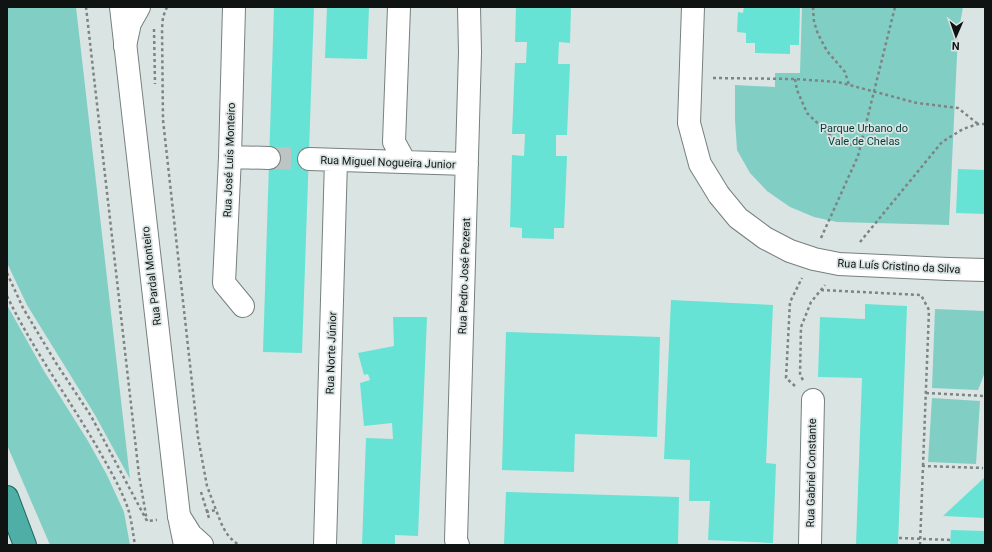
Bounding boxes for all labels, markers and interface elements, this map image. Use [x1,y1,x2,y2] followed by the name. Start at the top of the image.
[936,16,976,56] north arrow
[951,39,960,52] text: N
[221,102,238,218] street label: Rua José Luís Monteiro
[820,122,908,148] park label: Parque Urbano do Vale de Chelas
[320,154,456,171] street label: Rua Miguel Nogueira Junior
[456,217,473,335] street label: Rua Pedro José Pezerat
[139,226,164,326] street label: Rua Pardal Monteiro
[837,257,961,276] street label: Rua Luís Cristino da Silva
[324,311,339,395] street label: Rua Norte Júnior
[804,418,819,528] street label: Rua Gabriel Constante

